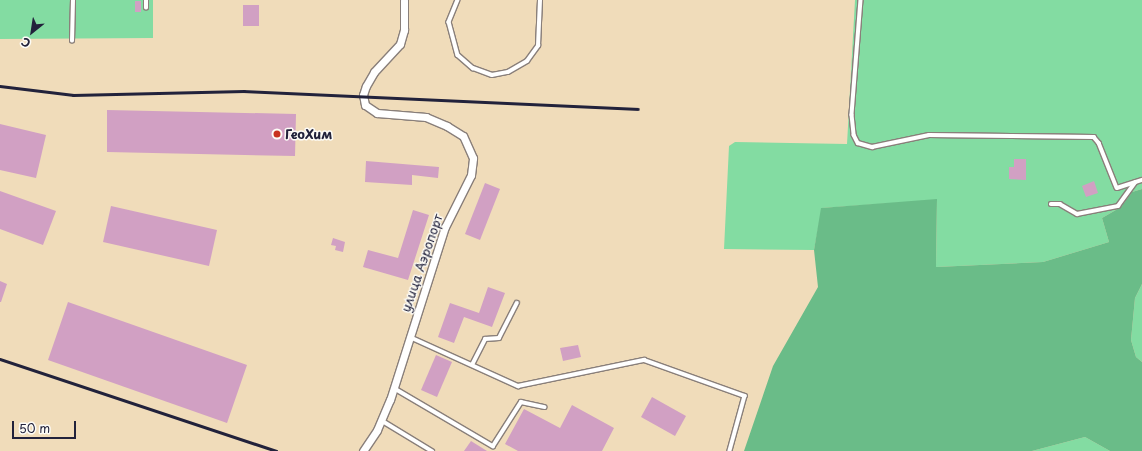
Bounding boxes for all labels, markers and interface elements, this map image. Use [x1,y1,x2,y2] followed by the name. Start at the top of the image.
[12,12,52,52] north arrow
[18,33,34,52] text: С
[285,126,332,142] place label: ГеоХим
[272,129,282,139] marker: ГеоХим
[398,212,446,314] street label: улица Аэропорт
[14,413,78,439] scale bar
[19,419,50,437] text: 50 m

